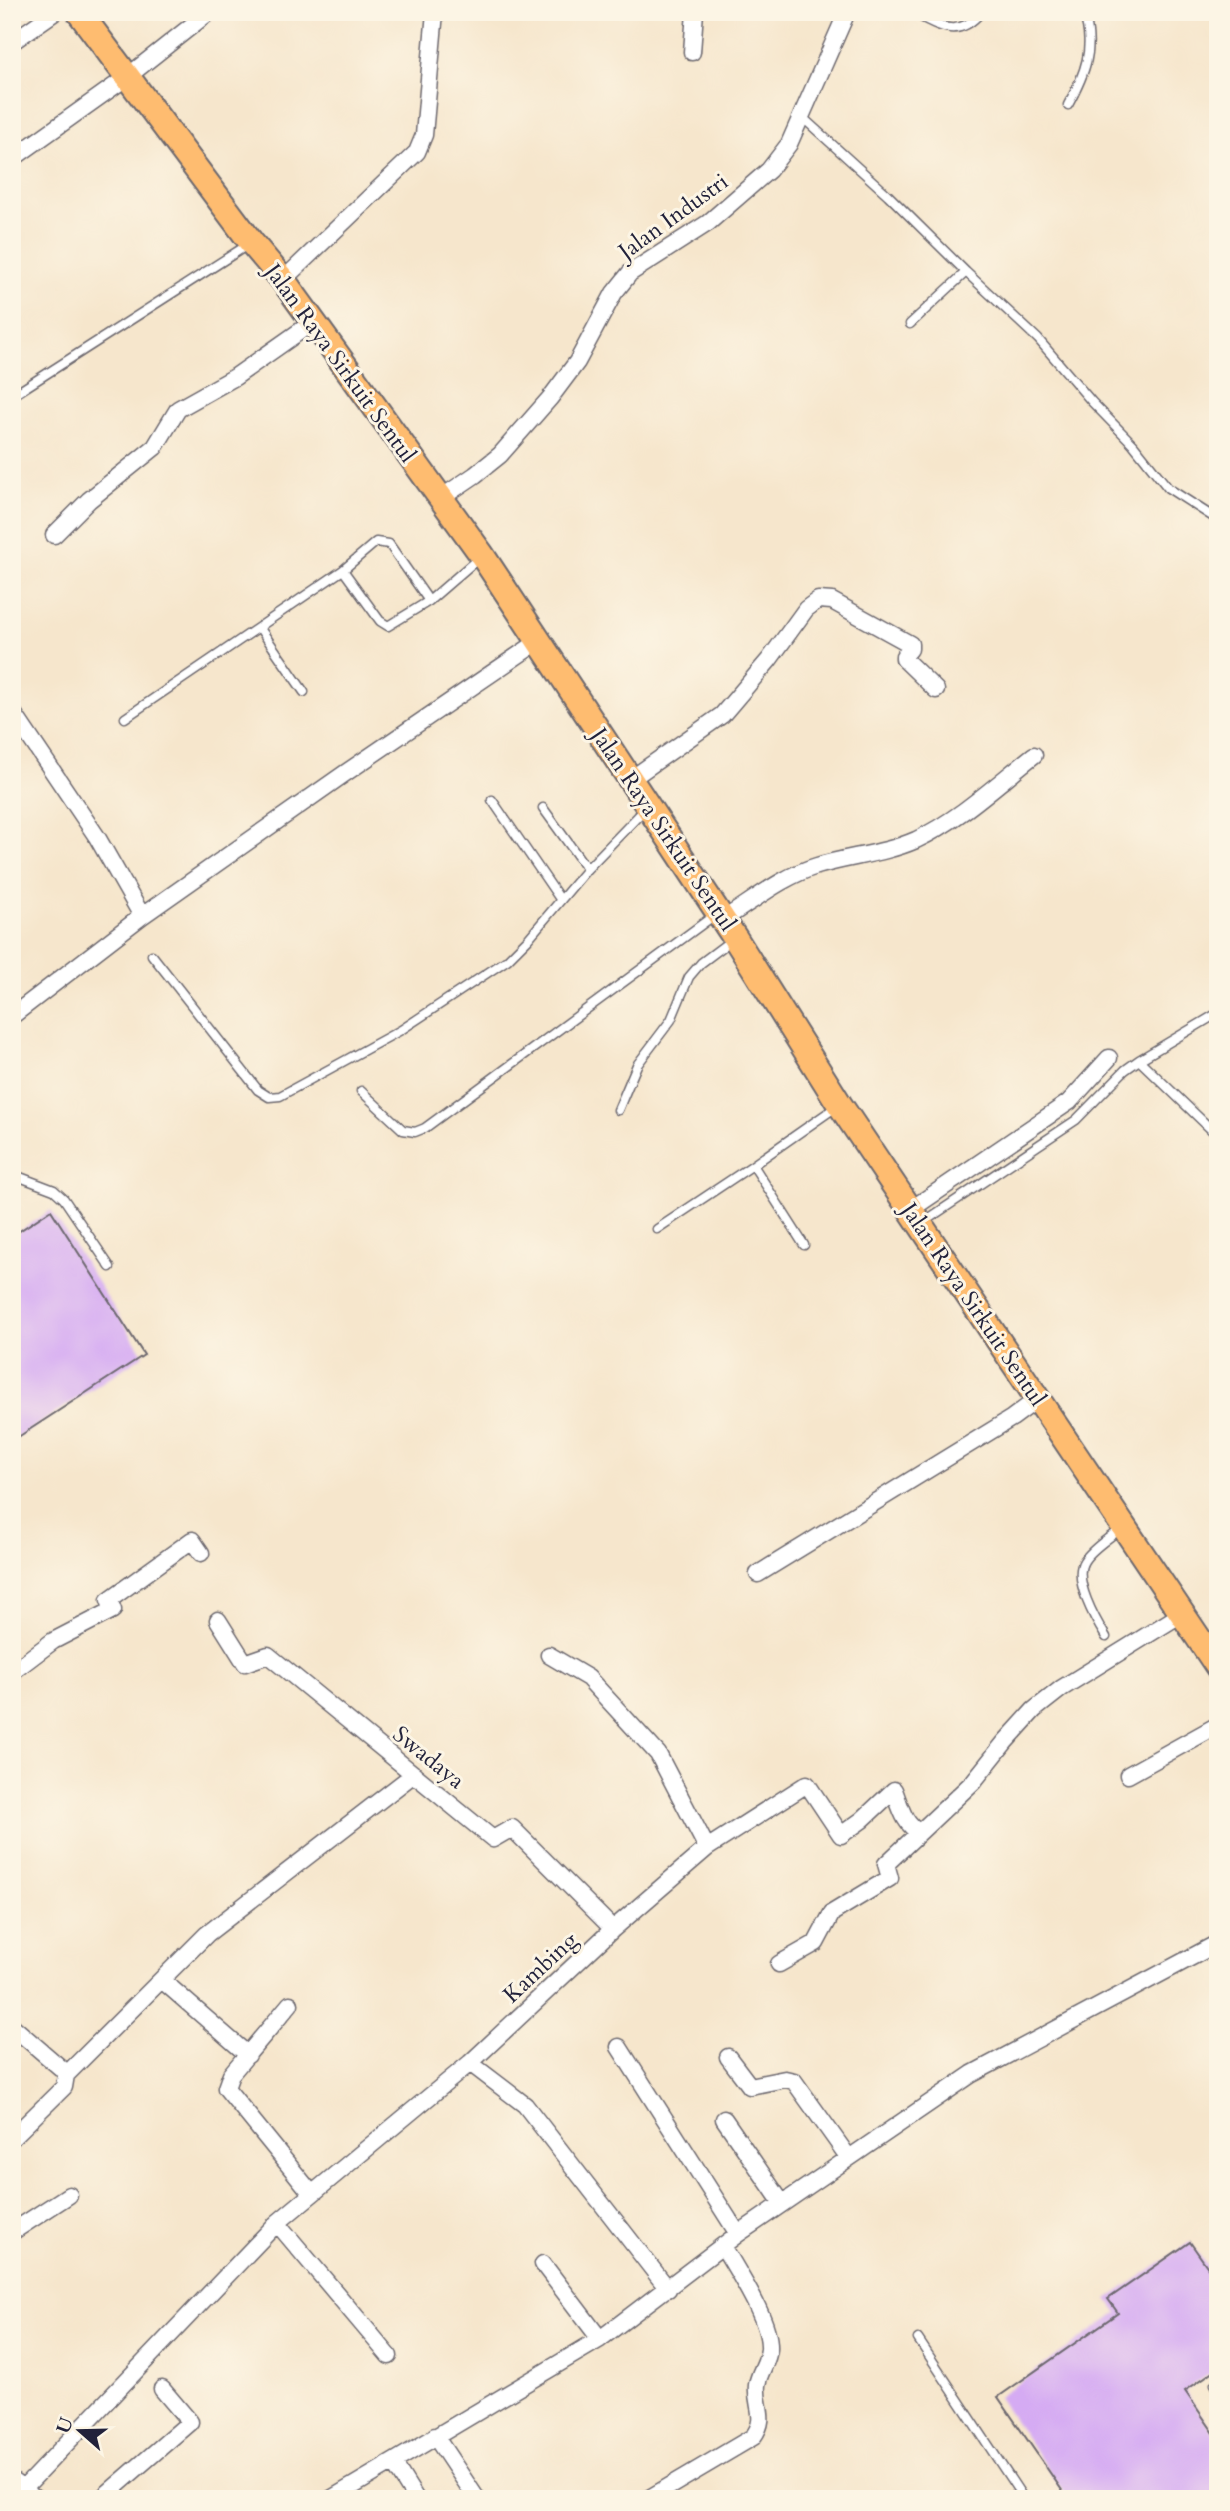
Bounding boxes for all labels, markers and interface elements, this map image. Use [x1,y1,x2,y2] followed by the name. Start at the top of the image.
[610,166,734,268] street label: Jalan Industri
[256,255,423,469] street label: Jalan Raya Sirkuit Sentul
[582,719,743,937] street label: Jalan Raya Sirkuit Sentul
[892,1194,1053,1412] street label: Jalan Raya Sirkuit Sentul
[386,1719,471,1796] street label: Swadaya
[496,1925,584,2010] street label: Kambing
[46,2396,116,2466] north arrow
[50,2413,80,2437] text: U

